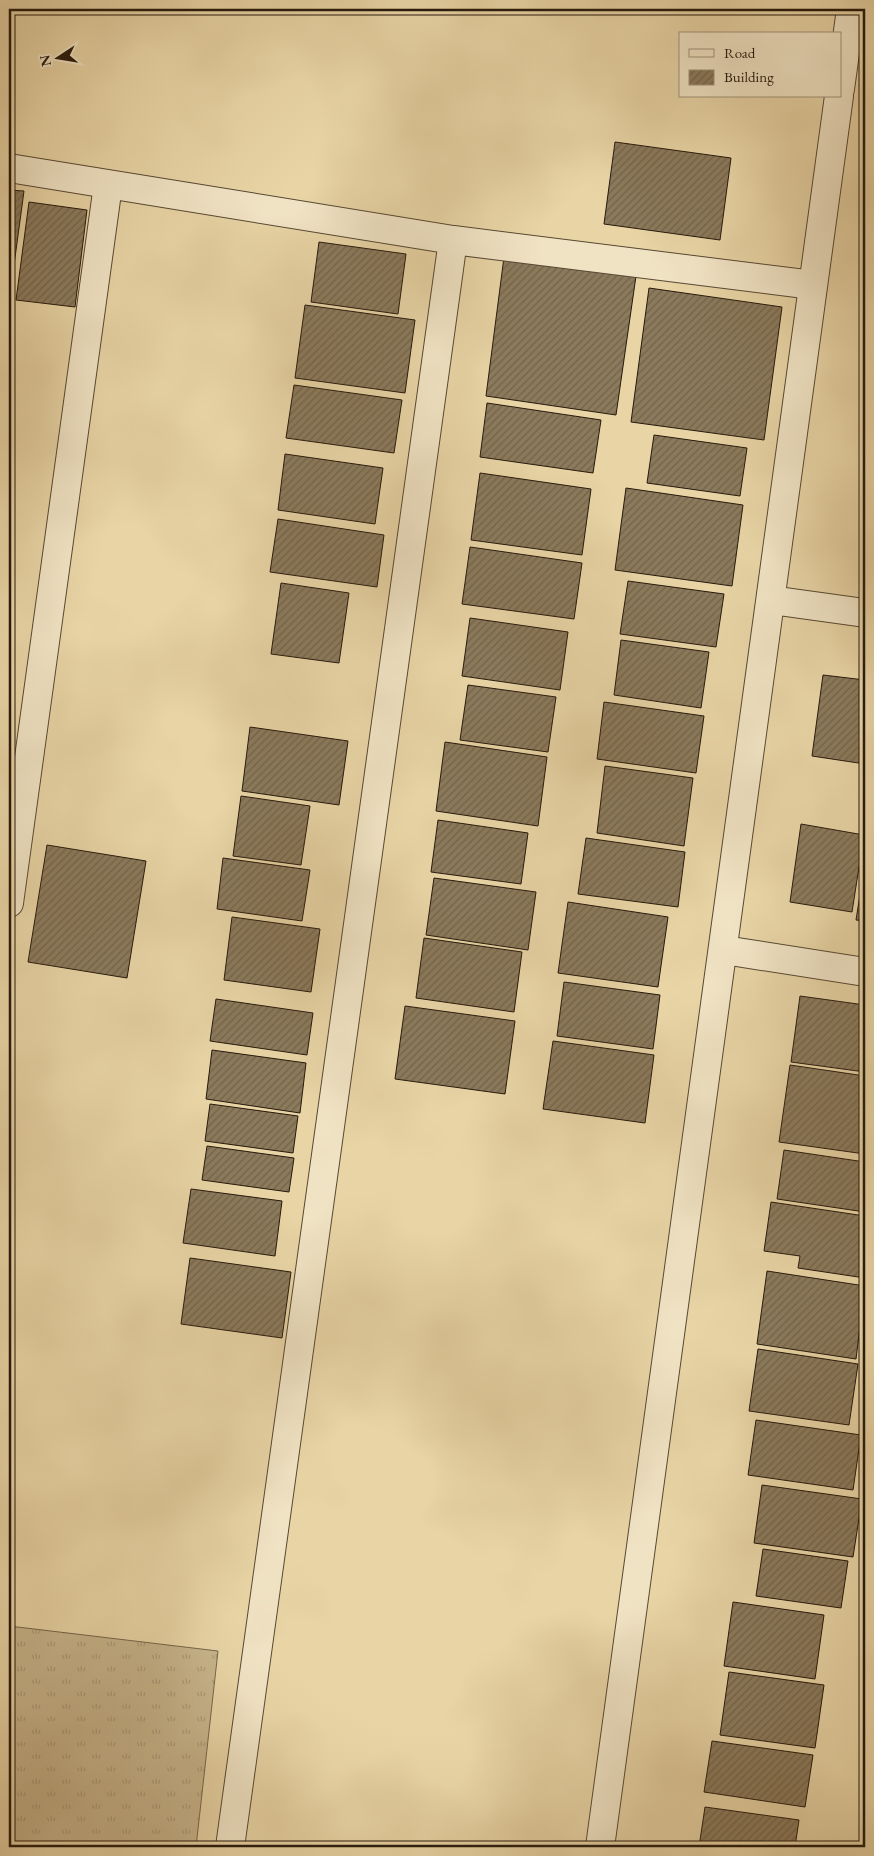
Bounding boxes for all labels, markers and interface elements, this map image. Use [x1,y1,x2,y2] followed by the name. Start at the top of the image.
[32,32,82,82] north arrow
[679,32,842,98] legend
[724,43,756,62] text: Road
[35,53,55,68] text: N
[724,67,774,86] text: Building

